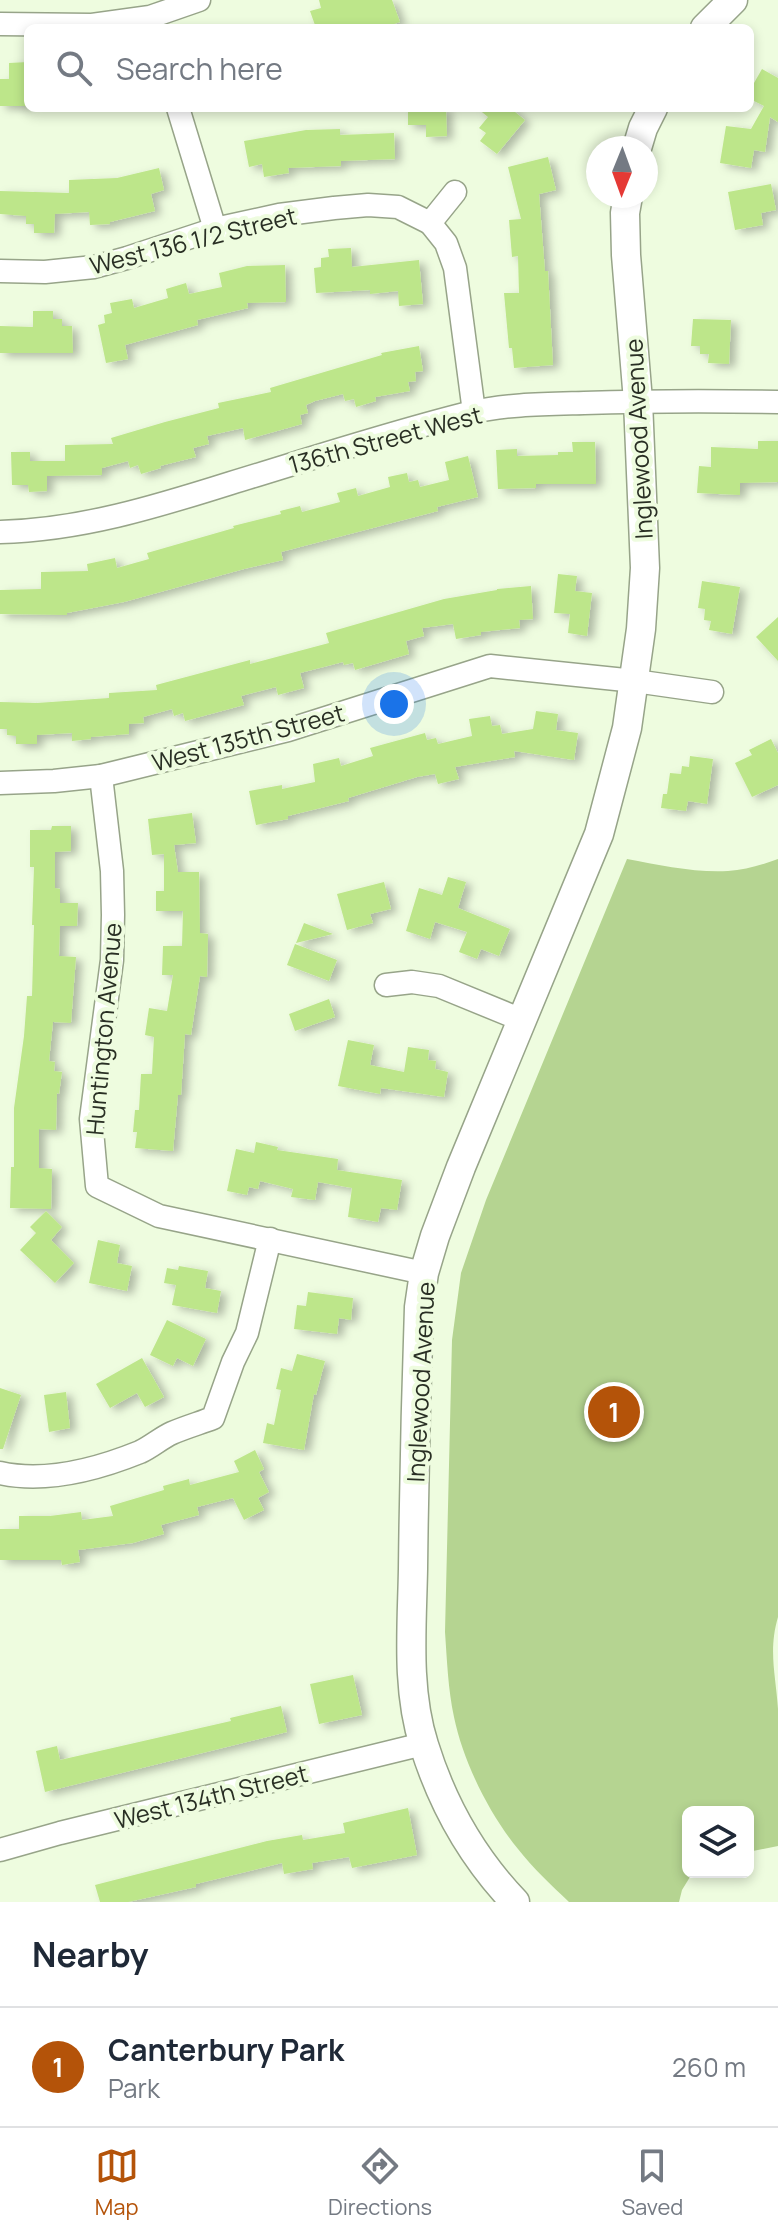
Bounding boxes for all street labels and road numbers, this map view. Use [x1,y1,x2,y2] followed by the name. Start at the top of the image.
[86,198,300,282] street label: West 136 1/2 Street
[616,338,660,540] street label: Inglewood Avenue
[285,397,485,481] street label: 136th Street West
[148,695,348,779] street label: West 135th Street
[77,921,129,1137] street label: Huntington Avenue
[398,1281,442,1483] street label: Inglewood Avenue
[111,1756,311,1836] street label: West 134th Street

